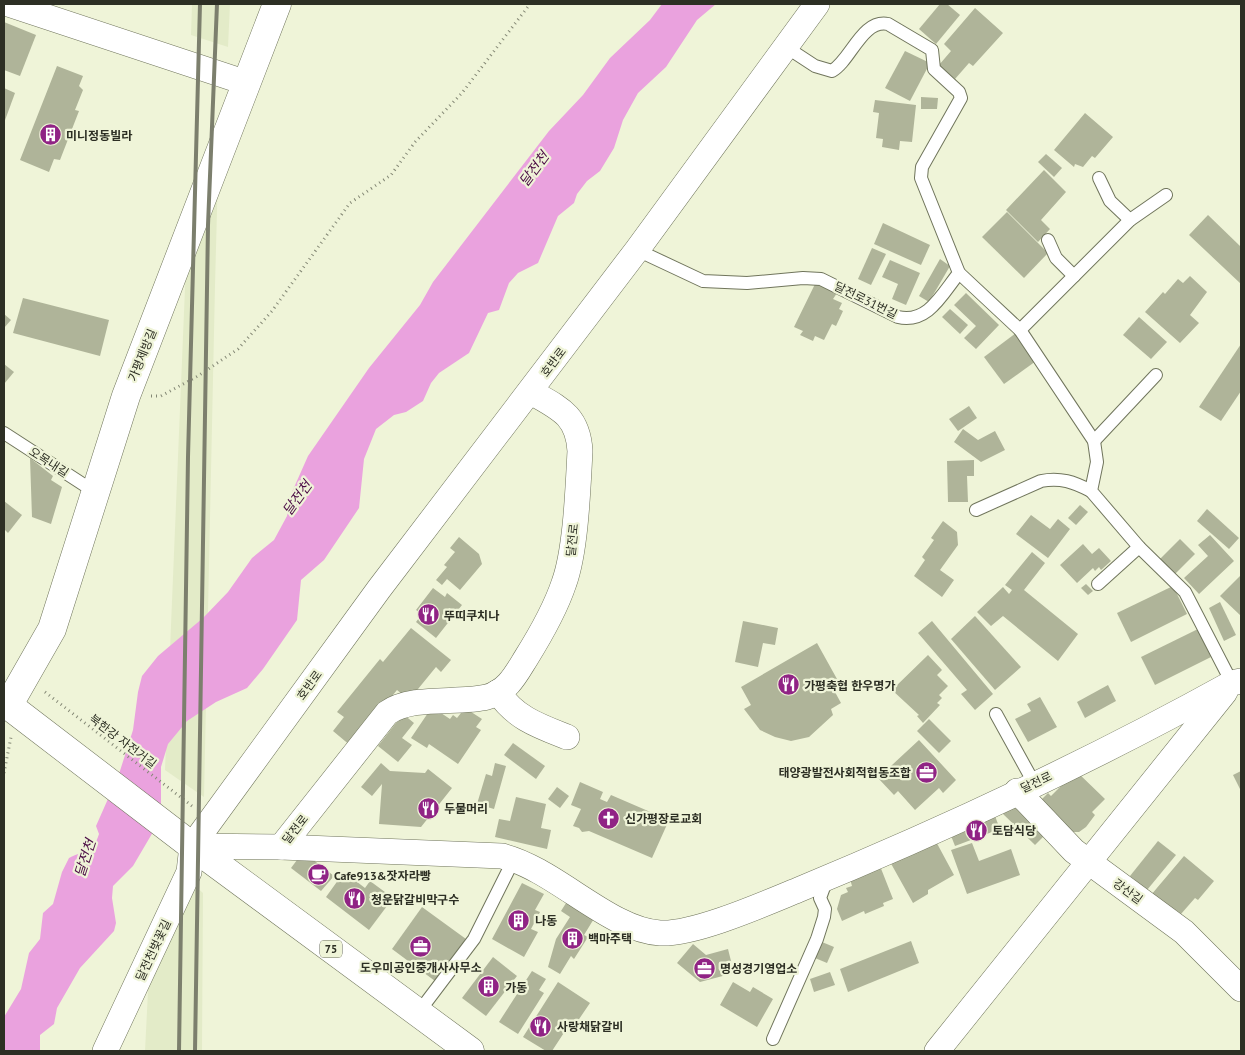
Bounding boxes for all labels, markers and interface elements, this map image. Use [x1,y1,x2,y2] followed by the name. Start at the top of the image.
[38,123,62,147] building icon: 미니정동빌라
[66,128,132,143] place label: 미니정동빌라
[515,147,553,190] water label: 달전천
[832,278,900,322] street label: 달전로31번길
[125,327,159,383] street label: 가평제방길
[537,344,569,380] street label: 호반로
[26,444,72,480] street label: 오목내길
[278,476,316,519] water label: 달전천
[563,523,581,557] street label: 달전로
[416,603,440,627] restaurant icon: 뚜띠쿠치나
[444,608,499,623] place label: 뚜띠쿠치나
[293,667,325,703] street label: 호반로
[776,673,800,697] restaurant icon: 가평축협 한우명가
[804,678,895,693] place label: 가평축협 한우명가
[86,711,160,771] street label: 북한강 자전거길
[915,760,939,784] office icon: 태양광발전사회적협동조합
[779,765,911,780] place label: 태양광발전사회적협동조합
[1018,768,1054,796] street label: 달전로
[416,796,440,820] restaurant icon: 두물머리
[444,801,488,816] place label: 두물머리
[597,806,621,830] church icon: 신가평장로교회
[279,811,311,847] street label: 달전로
[625,811,702,826] place label: 신가평장로교회
[964,818,988,842] restaurant icon: 토담식당
[992,823,1036,838] place label: 토담식당
[70,836,100,879] water label: 달전천
[306,863,330,887] cafe icon: Cafe913&잣자라빵
[334,868,431,883] place label: Cafe913&잣자라빵
[1110,875,1146,907] street label: 강산길
[343,887,367,911] restaurant icon: 청운닭갈비막구수
[371,892,459,907] place label: 청운닭갈비막구수
[507,908,531,932] building icon: 나동
[535,913,557,928] place label: 나동
[132,917,174,983] street label: 달전천벚꽃길
[560,926,584,950] building icon: 백마주택
[588,931,632,946] place label: 백마주택
[409,934,433,958] office icon: 도우미공인중개사사무소
[320,941,342,958] road number: 75
[692,956,716,980] office icon: 명성경기영업소
[360,960,482,975] place label: 도우미공인중개사사무소
[720,961,797,976] place label: 명성경기영업소
[477,975,501,999] building icon: 가동
[505,980,527,995] place label: 가동
[529,1014,553,1038] restaurant icon: 사랑채닭갈비
[557,1019,623,1034] place label: 사랑채닭갈비

